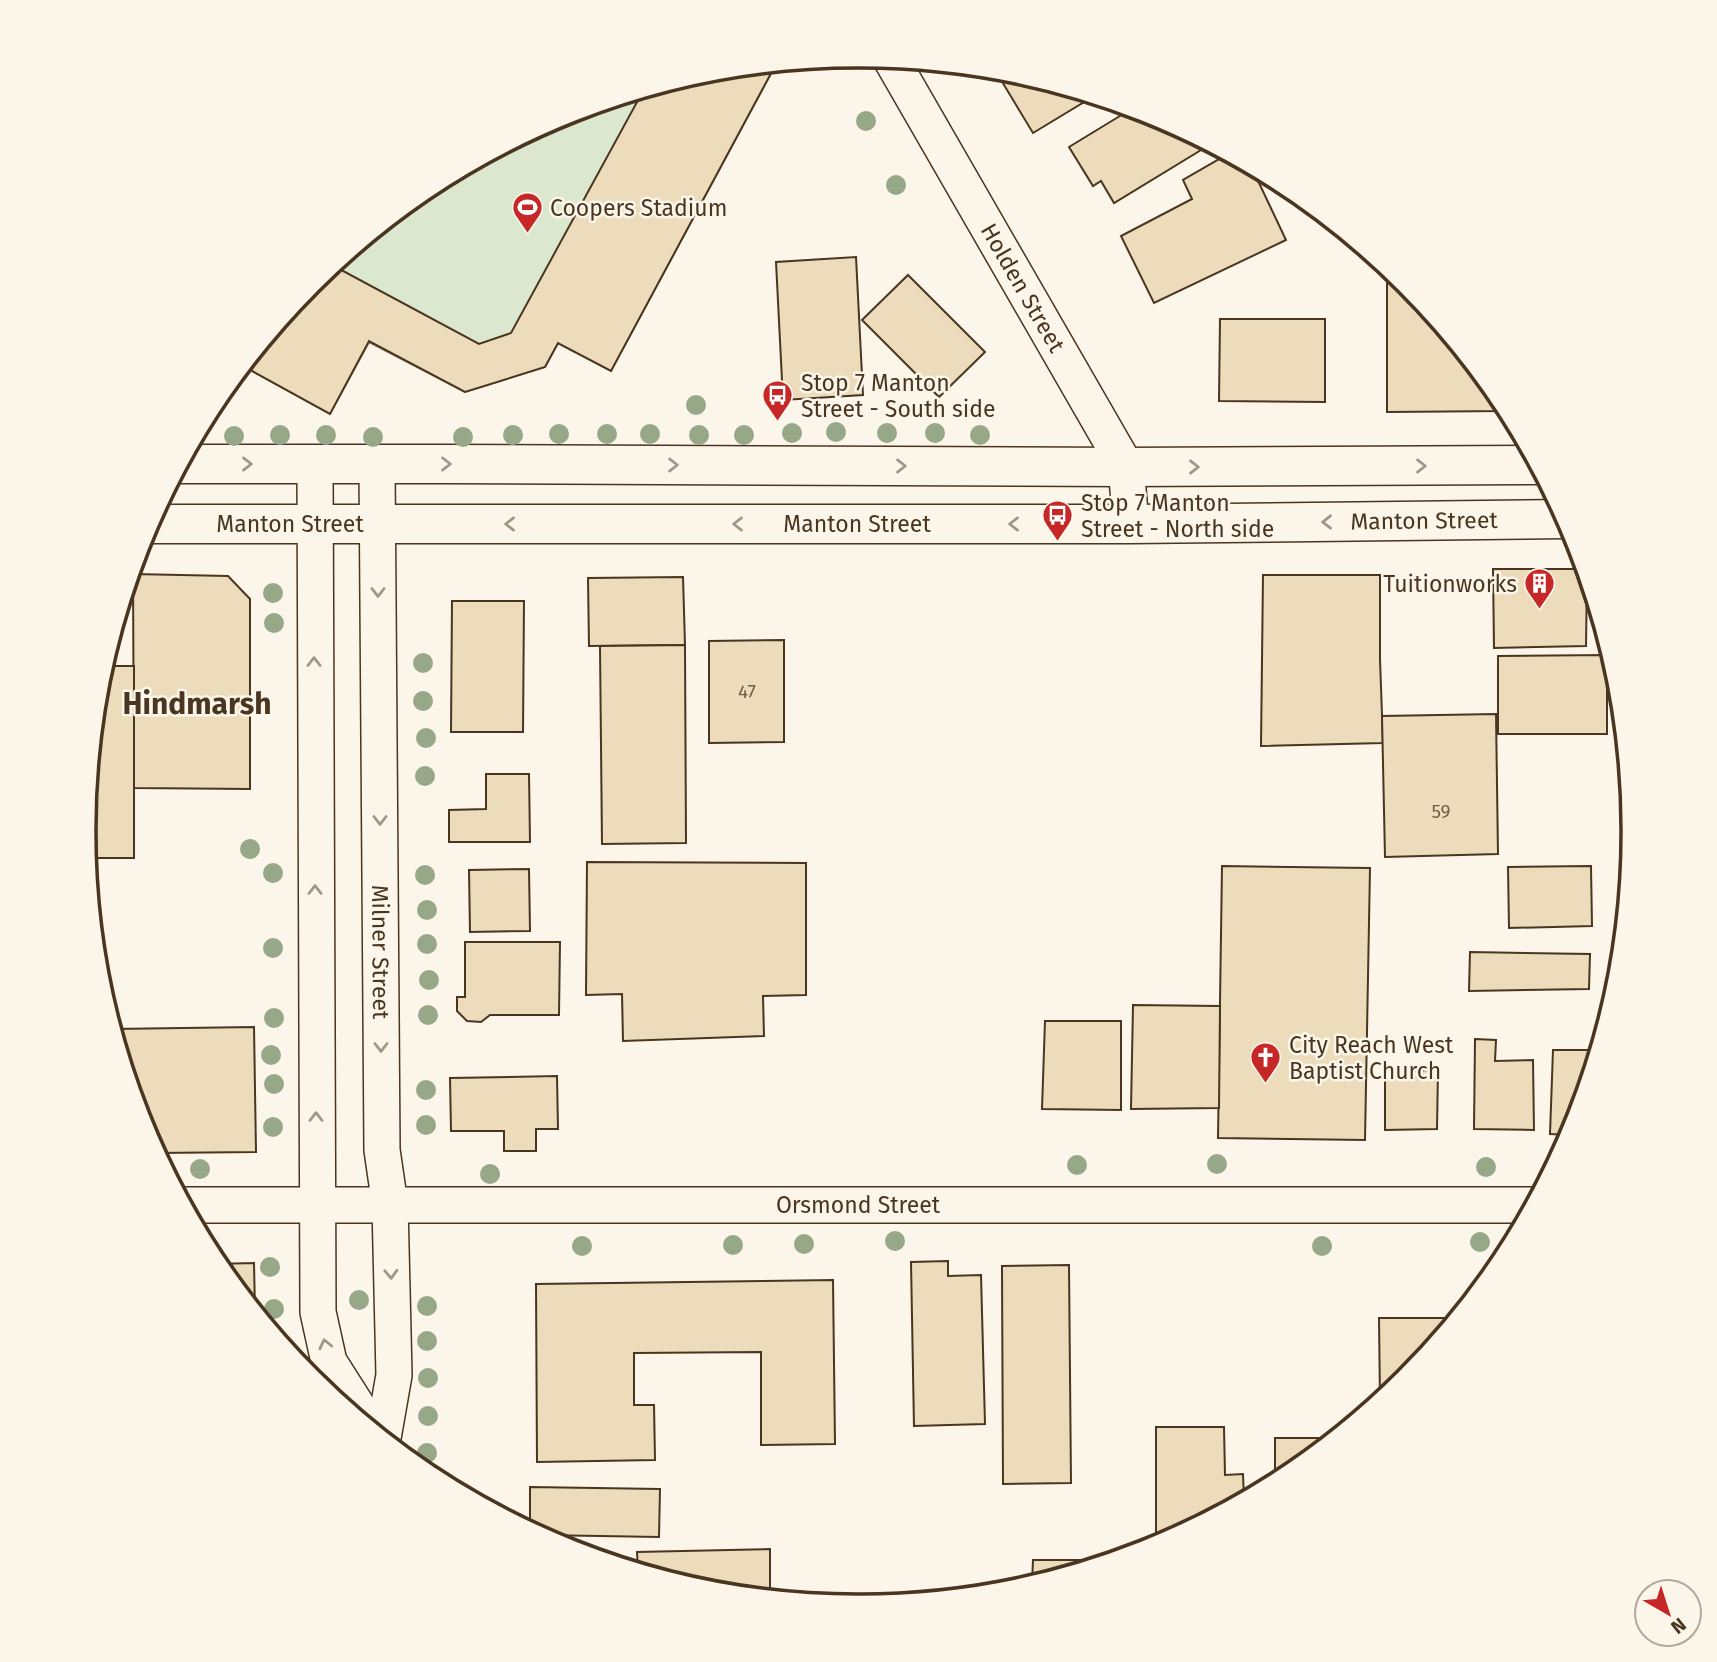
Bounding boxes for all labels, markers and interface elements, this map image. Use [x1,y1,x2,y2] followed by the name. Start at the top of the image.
[510,191,544,235] sports icon: Coopers Stadium
[550,194,727,222] place label: Coopers Stadium
[975,218,1071,358] street label: Holden Street
[801,369,996,423] place label: Stop 7 Manton Street - South side
[761,379,795,423] bus stop icon: Stop 7 Manton Street - South side
[243,456,253,472] one-way arrow
[441,456,451,472] one-way arrow
[668,457,679,473] one-way arrow
[896,458,906,474] one-way arrow
[1417,458,1427,474] one-way arrow
[1189,459,1200,475] one-way arrow
[1081,489,1274,543] place label: Stop 7 Manton Street - North side
[1041,499,1075,543] bus stop icon: Stop 7 Manton Street - North side
[1350,506,1499,535] street label: Manton Street
[216,510,364,538] street label: Manton Street
[783,510,931,538] street label: Manton Street
[1321,514,1331,530] one-way arrow
[504,516,515,532] one-way arrow
[732,516,742,532] one-way arrow
[1008,516,1019,532] one-way arrow
[1523,567,1557,611] building icon: Tuitionworks
[1383,570,1517,598] place label: Tuitionworks
[370,587,386,598] one-way arrow
[307,656,322,667] one-way arrow
[738,680,756,703] house number: 47
[122,686,272,722] district label: Hindmarsh
[1431,800,1451,823] house number: 59
[372,814,387,825] one-way arrow
[307,884,323,894] one-way arrow
[366,885,395,1020] street label: Milner Street
[1289,1031,1454,1085] place label: City Reach West Baptist Church
[1249,1041,1283,1085] church icon: City Reach West Baptist Church
[373,1042,389,1053] one-way arrow
[308,1111,324,1122] one-way arrow
[776,1191,941,1219] street label: Orsmond Street
[384,1269,399,1280] one-way arrow
[319,1338,333,1350] one-way arrow
[1633,1578,1703,1648] north arrow
[1666,1613,1691,1639] text: N

